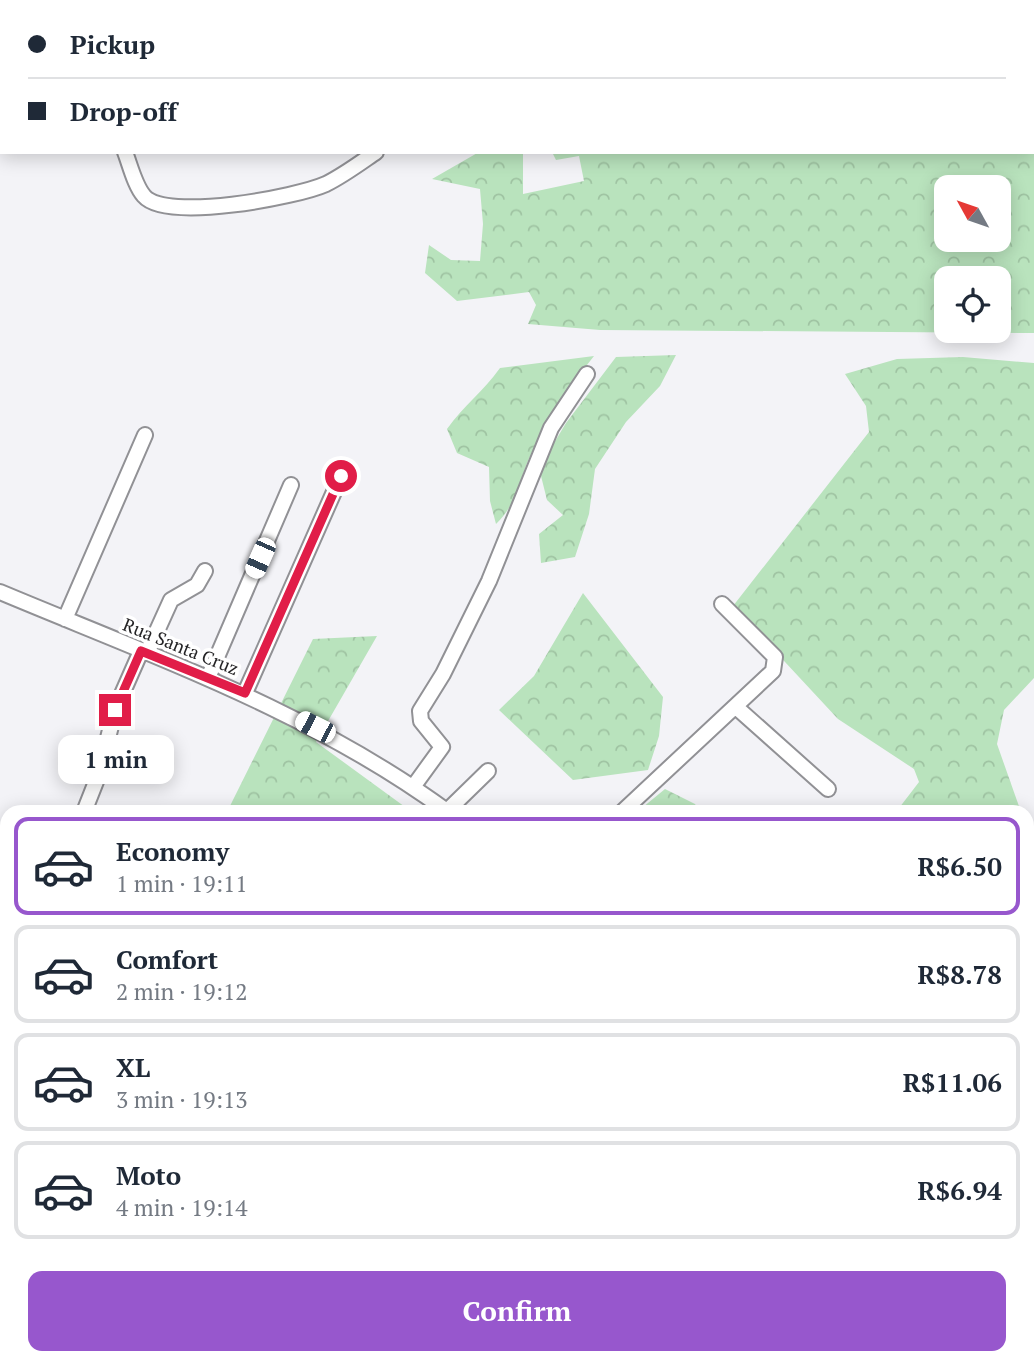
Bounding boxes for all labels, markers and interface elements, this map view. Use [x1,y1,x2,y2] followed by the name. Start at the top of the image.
[70,27,155,61] text: Pickup
[70,94,177,128] text: Drop-off
[934,175,1012,252] north arrow
[934,175,1011,343] map controls
[934,266,1011,343] button: locate
[325,460,357,492] route start
[242,535,279,581] car
[120,612,242,680] street label: Rua Santa Cruz
[99,694,131,726] route end
[292,708,339,746] car
[57,734,173,784] callout: 1 min
[85,744,147,775] text: 1 min
[116,834,229,868] text: Economy
[32,835,95,898] icon: car
[917,849,1002,883] text: R$6.50
[116,868,248,899] text: 1 min · 19:11
[116,942,218,976] text: Comfort
[32,943,95,1006] icon: car
[917,957,1002,991] text: R$8.78
[116,976,248,1007] text: 2 min · 19:12
[116,1050,150,1084] text: XL
[32,1051,95,1114] icon: car
[903,1065,1002,1099] text: R$11.06
[116,1084,248,1115] text: 3 min · 19:13
[116,1158,181,1192] text: Moto
[32,1159,95,1222] icon: car
[917,1173,1002,1207] text: R$6.94
[116,1192,248,1223] text: 4 min · 19:14
[28,1271,1006,1351] button: Confirm

